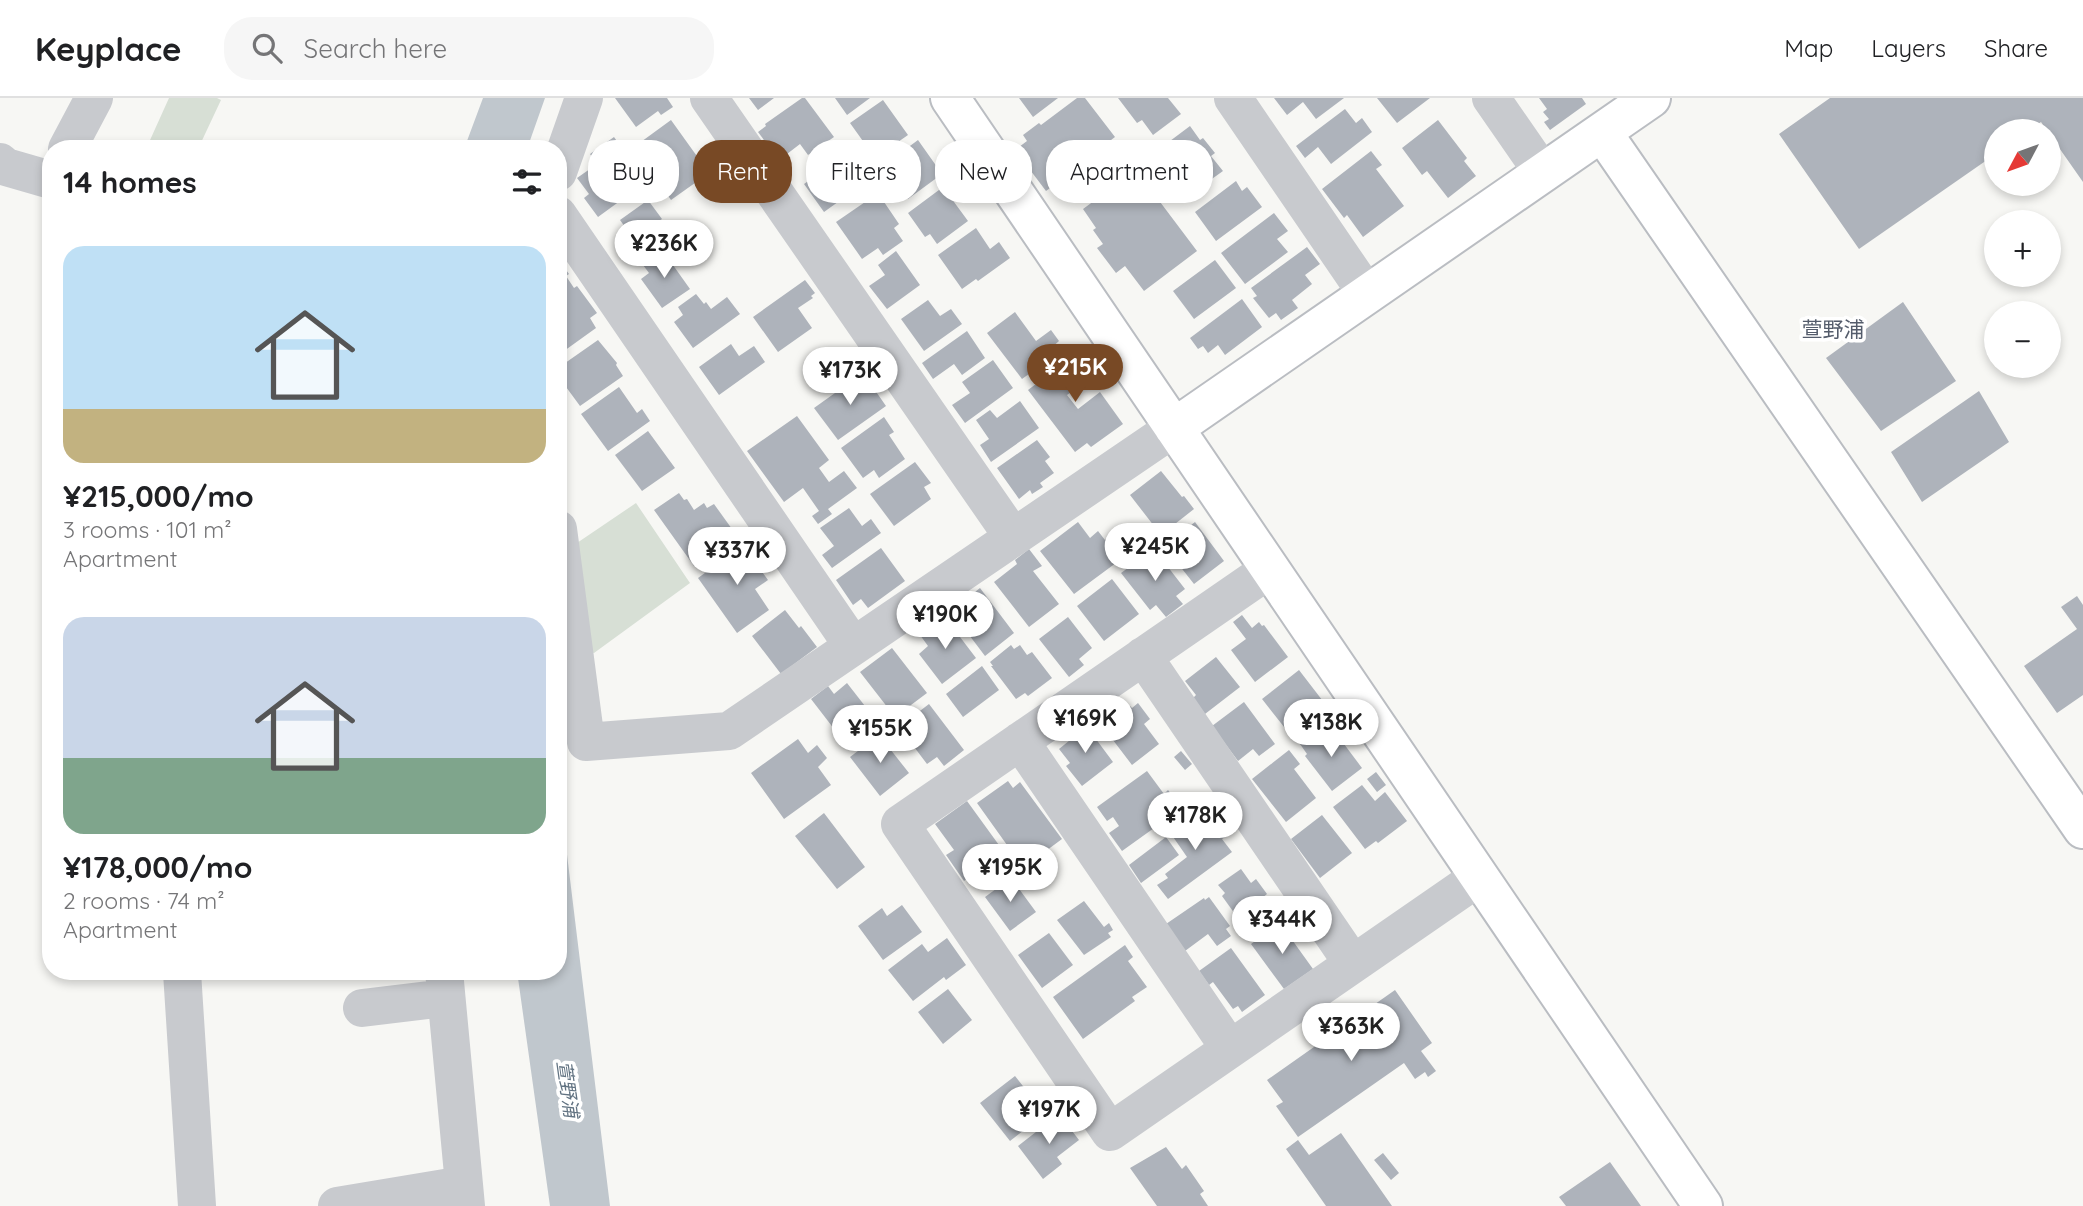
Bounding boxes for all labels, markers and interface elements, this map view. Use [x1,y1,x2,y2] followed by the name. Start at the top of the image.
[224,17,714,80] search box
[35,28,182,69] text: Keyplace
[248,29,286,67] icon: search
[304,32,447,65] text: Search here
[1784,33,1833,63] text: Map
[1871,33,1946,63] text: Layers
[1984,33,2048,63] text: Share
[1984,119,2062,196] north arrow
[1984,119,2061,378] map controls
[588,140,679,203] chip: Buy
[693,140,792,203] chip: Rent
[806,140,921,203] chip: Filters
[935,140,1032,203] chip: New
[1046,140,1213,203] chip: Apartment
[63,163,197,201] text: 14 homes
[508,163,546,201] icon: filters
[1984,210,2061,287] button: +
[615,220,713,280] pin: ¥236K
[631,228,697,257] text: ¥236K
[242,292,368,418] icon: home
[1984,301,2061,378] button: −
[1802,316,1865,342] district label: 萱野浦
[1026,344,1124,404] pin: ¥215K
[801,348,899,407] pin: ¥173K
[1043,352,1107,381] text: ¥215K
[819,355,881,384] text: ¥173K
[63,477,254,515] text: ¥215,000/mo
[63,515,232,544] text: 3 rooms · 101 m²
[1106,524,1204,583] pin: ¥245K
[688,528,786,587] pin: ¥337K
[1121,531,1189,560] text: ¥245K
[704,535,770,564] text: ¥337K
[63,544,177,573] text: Apartment
[896,592,994,651] pin: ¥190K
[913,599,977,628] text: ¥190K
[242,663,368,789] icon: home
[1036,696,1134,755] pin: ¥169K
[1282,700,1380,759] pin: ¥138K
[1053,703,1117,732] text: ¥169K
[831,706,929,765] pin: ¥155K
[1300,707,1362,736] text: ¥138K
[848,713,912,742] text: ¥155K
[1146,792,1244,852] pin: ¥178K
[1164,800,1226,829] text: ¥178K
[961,844,1059,904] pin: ¥195K
[63,848,252,886] text: ¥178,000/mo
[978,852,1042,881] text: ¥195K
[63,886,225,915] text: 2 rooms · 74 m²
[1233,896,1331,956] pin: ¥344K
[1248,904,1316,933] text: ¥344K
[63,915,177,944] text: Apartment
[1302,1004,1400,1063] pin: ¥363K
[1318,1011,1384,1040] text: ¥363K
[552,1059,584,1122] water label: 萱野浦
[1000,1086,1098,1146] pin: ¥197K
[1018,1094,1080,1123] text: ¥197K

